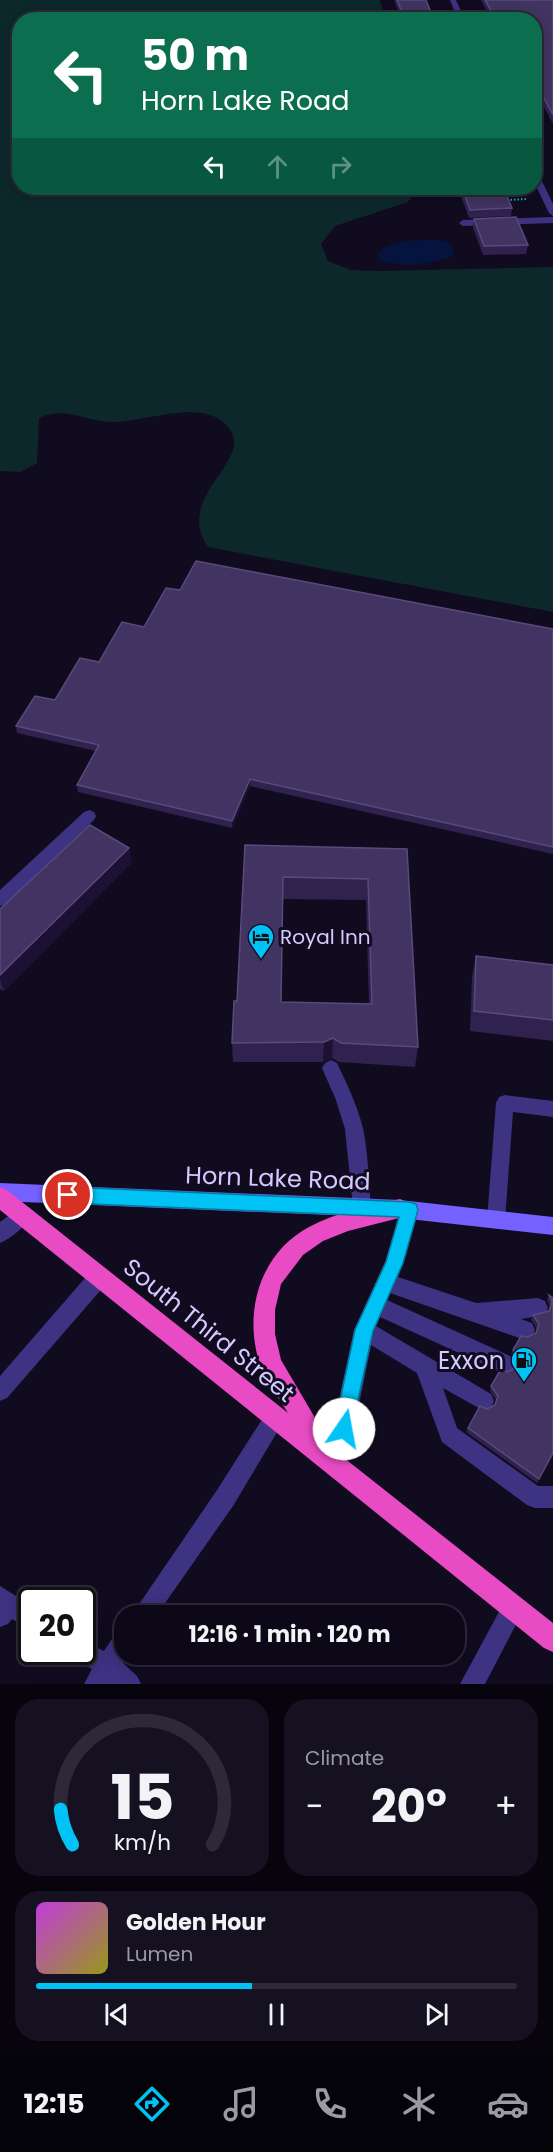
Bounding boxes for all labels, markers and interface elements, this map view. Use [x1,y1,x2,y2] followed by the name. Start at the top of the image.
[141,26,249,85] text: 50 m
[42,36,120,114] icon: left
[141,82,350,119] text: Horn Lake Road
[198,150,231,183] icon: left
[261,150,294,183] icon: ahead
[324,150,357,183] icon: right
[246,922,276,960] hotel icon: Royal Inn
[280,923,371,951] place label: Royal Inn
[185,1158,371,1198] street label: Horn Lake Road
[42,1169,93,1220] pin
[51,1178,84,1211] icon: arrive
[116,1251,302,1409] street label: South Third Street
[438,1344,504,1377] place label: Exxon
[509,1345,539,1383] fuel station icon: Exxon
[312,1397,376,1461] position arrow
[18,1587,96,1665] speed limit sign: 20
[189,1619,390,1650] text: 12:16 · 1 min · 120 m
[305,1744,384,1772] text: Climate
[110,1753,174,1841] text: 15
[371,1775,447,1838] text: 20°
[305,1783,323,1830] text: −
[494,1783,517,1830] text: +
[113,1827,171,1858] text: km/h
[126,1907,266,1938] text: Golden Hour
[126,1940,193,1968] text: Lumen
[100,1998,133,2031] icon: previous
[260,1998,293,2031] icon: pause
[420,1998,453,2031] icon: next
[131,2083,173,2125] icon: directions
[220,2083,262,2125] icon: music
[309,2083,351,2125] icon: phone
[398,2083,440,2125] icon: climate
[487,2083,529,2125] icon: car
[24,2085,84,2122] text: 12:15

